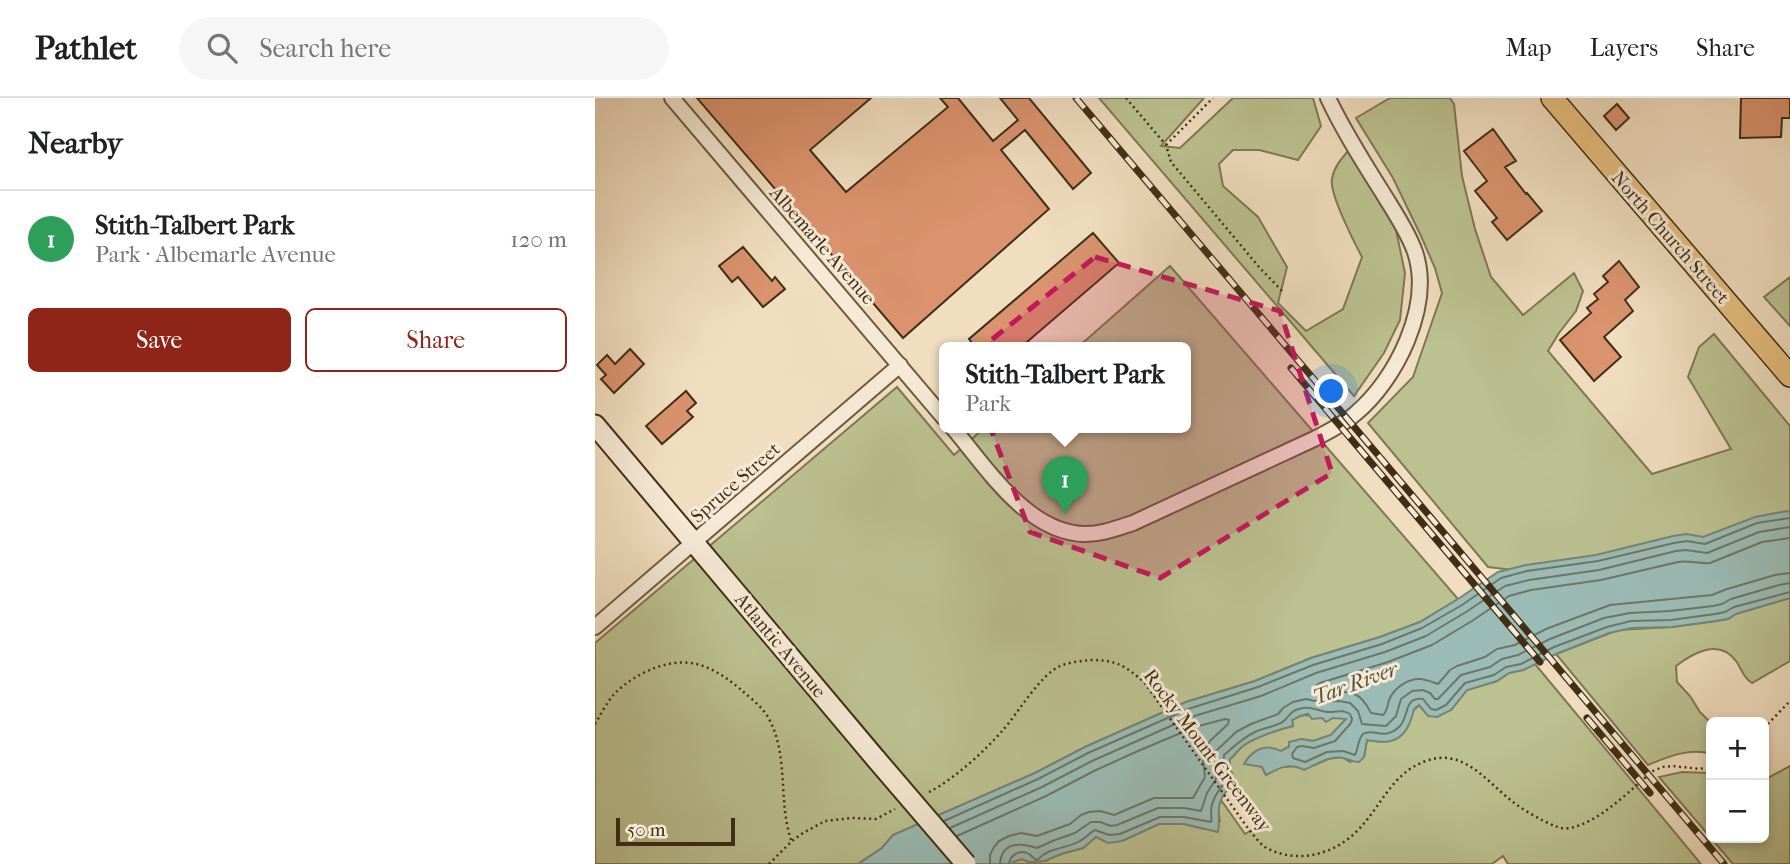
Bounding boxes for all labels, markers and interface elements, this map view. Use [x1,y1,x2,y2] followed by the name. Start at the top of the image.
[179,17,669,80] search box
[35,29,137,68] text: Pathlet
[203,29,241,67] icon: search
[259,33,391,64] text: Search here
[1506,34,1552,62] text: Map
[1590,34,1658,62] text: Layers
[1696,34,1755,62] text: Share
[28,126,123,161] text: Nearby
[1607,167,1734,309] street label: North Church Street
[764,181,880,309] street label: Albemarle Avenue
[95,210,294,241] text: Stith-Talbert Park
[47,226,55,253] text: 1
[510,226,567,253] text: 120 m
[95,241,336,268] text: Park · Albemarle Avenue
[28,308,291,372] button: Save
[305,308,567,372] button: Share
[939,342,1191,433] popup
[965,359,1165,390] text: Stith-Talbert Park
[1314,374,1348,408] your location
[965,390,1011,417] text: Park
[687,438,785,527] street label: Spruce Street
[1042,456,1088,514] pin: 1
[729,588,830,702] street label: Atlantic Avenue
[1309,656,1402,709] water label: Tar River
[1139,665,1276,837] street label: Rocky Mount Greenway
[1706,717,1769,843] map controls
[1706,717,1769,780] button: +
[1706,780,1769,843] button: −
[616,815,735,847] scale bar
[627,819,666,841] text: 50 m

